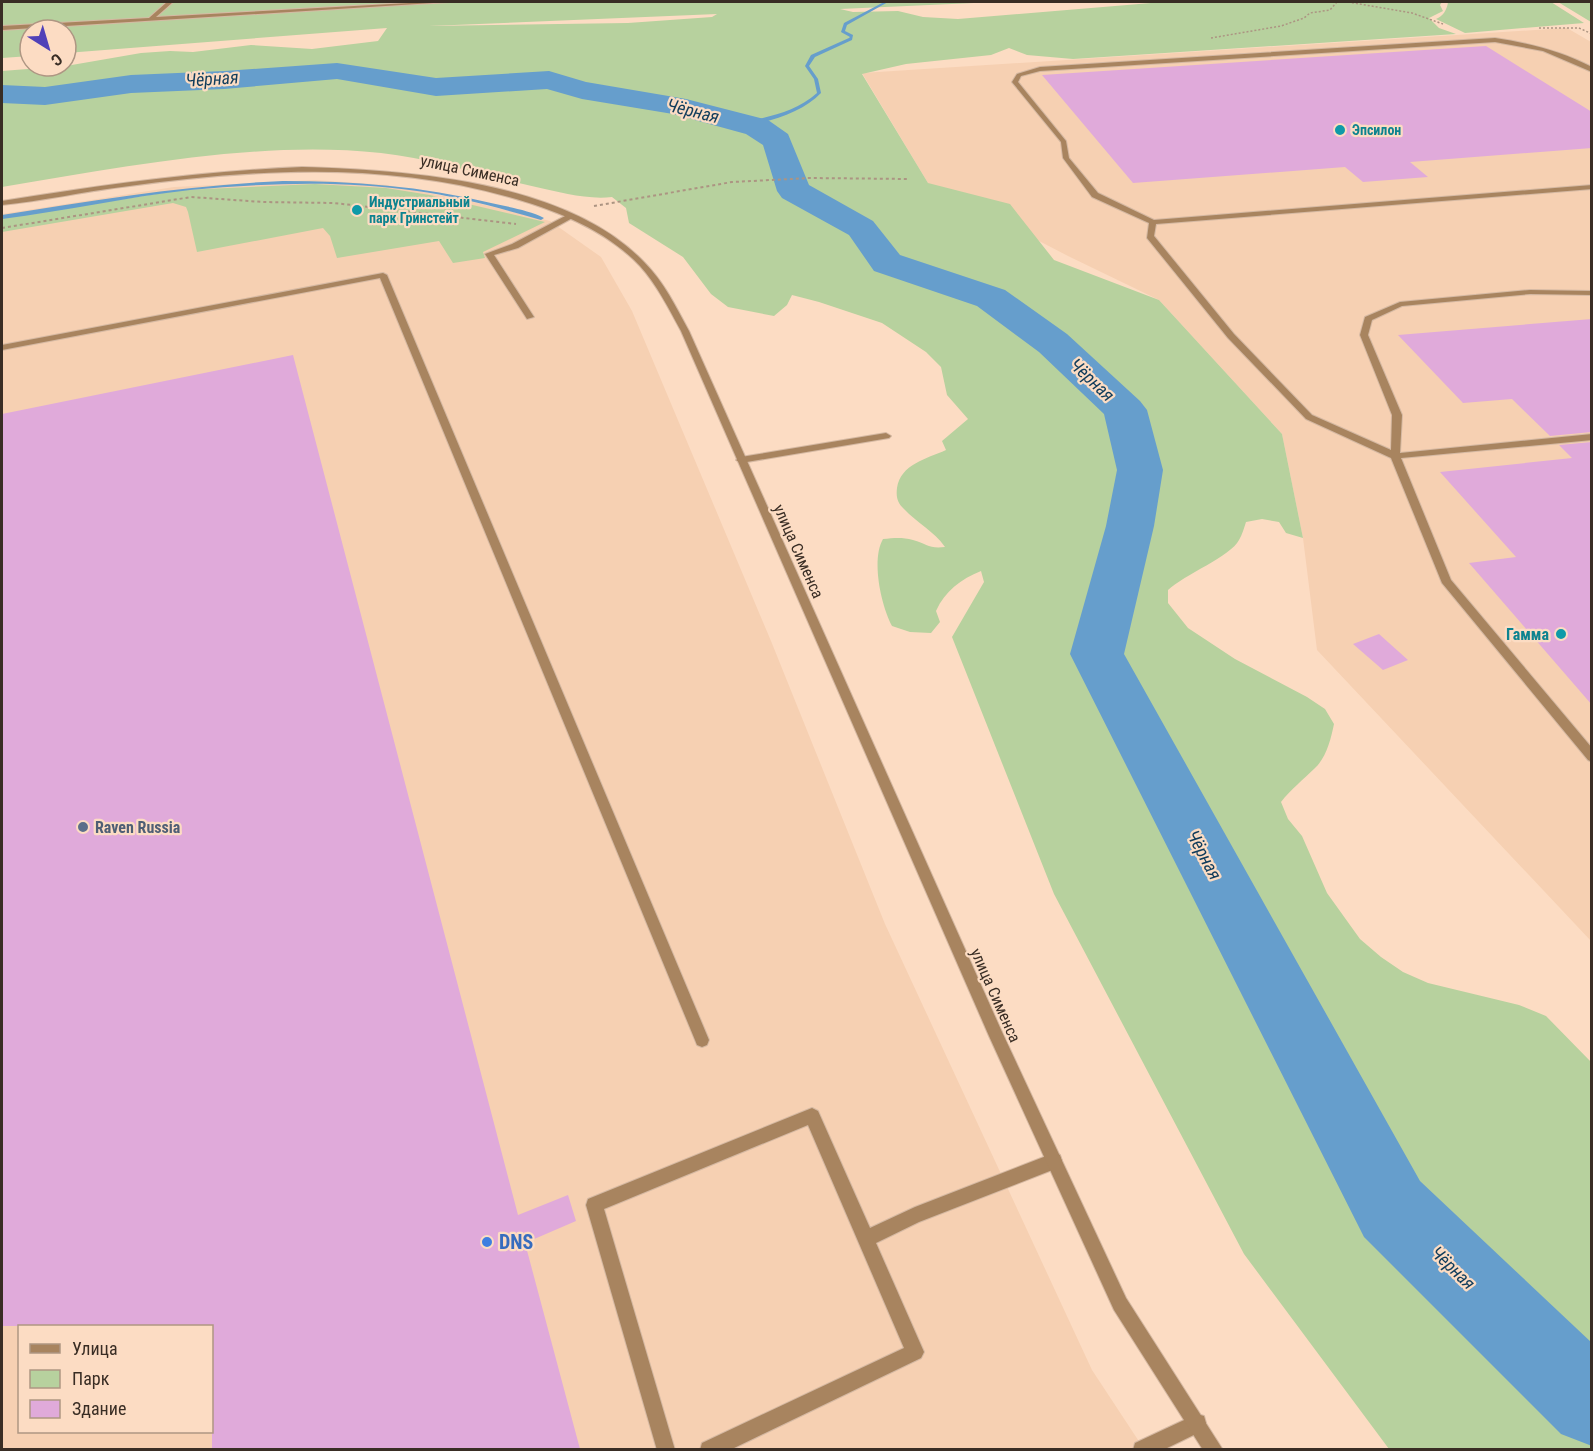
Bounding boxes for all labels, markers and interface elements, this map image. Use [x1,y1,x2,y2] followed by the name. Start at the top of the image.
[18,18,78,78] north arrow
[47,49,66,70] text: С
[185,66,239,91] water label: Чёрная
[665,94,721,127] water label: Чёрная
[1352,122,1401,138] place label: Эпсилон
[1333,123,1347,137] marker: Эпсилон
[419,151,521,190] street label: улица Сименса
[369,194,470,226] place label: Индустриальный парк Гринстейт
[350,203,364,217] marker: Индустриальный парк Гринстейт
[1066,354,1119,405] water label: Чёрная
[769,501,828,601] street label: улица Сименса
[1506,625,1549,644] place label: Гамма
[1554,627,1568,641] marker: Гамма
[95,818,181,837] place label: Raven Russia
[76,820,90,834] marker: Raven Russia
[1183,826,1226,883] water label: Чёрная
[966,945,1025,1045] street label: улица Сименса
[499,1230,534,1254] place label: DNS
[480,1235,494,1249] marker: DNS
[1427,1242,1480,1294] water label: Чёрная
[18,1325,213,1433] legend
[72,1338,118,1359] text: Улица
[72,1368,110,1389] text: Парк
[72,1398,126,1419] text: Здание

